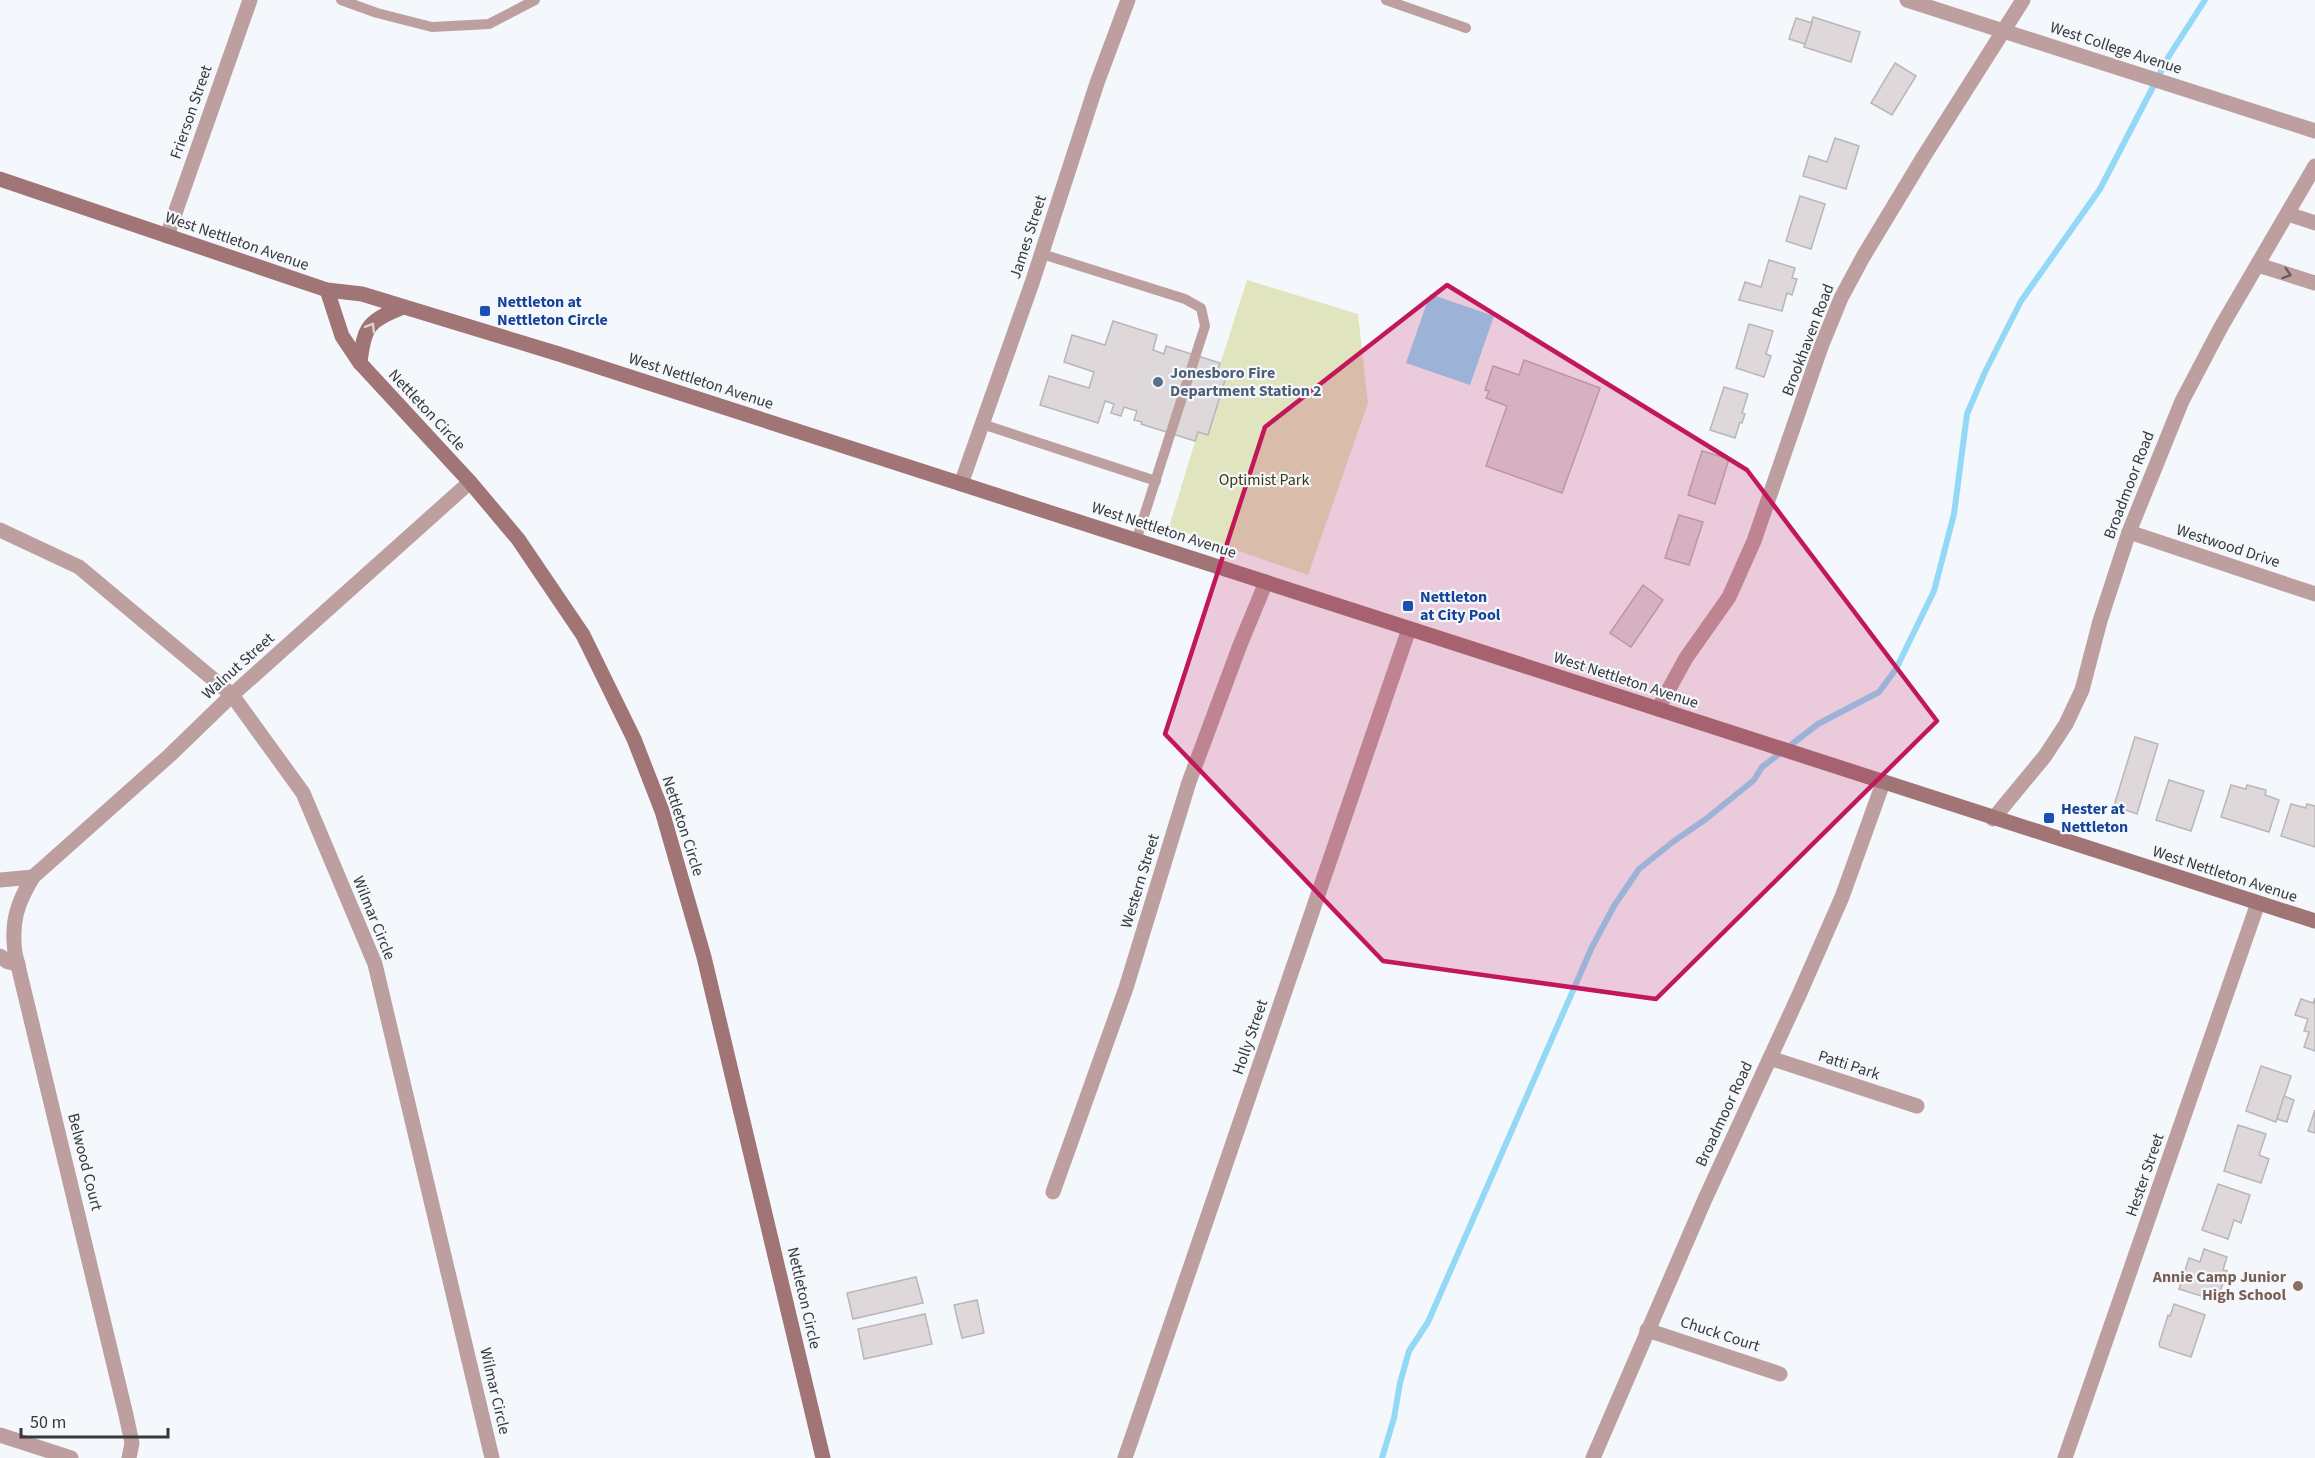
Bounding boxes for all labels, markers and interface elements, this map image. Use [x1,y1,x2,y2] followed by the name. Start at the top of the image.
[2047,16,2185,80] street label: West College Avenue
[165,62,218,162] street label: Frierson Street
[1004,192,1052,282] street label: James Street
[162,206,312,276] street label: West Nettleton Avenue
[2281,267,2292,279] one-way arrow
[1777,281,1839,399] street label: Brookhaven Road
[497,291,608,331] place label: Nettleton at Nettleton Circle
[478,304,492,318] marker: Nettleton at Nettleton Circle
[364,323,376,333] one-way arrow
[626,347,776,415] street label: West Nettleton Avenue
[1170,362,1321,402] place label: Jonesboro Fire Department Station 2
[383,364,471,456] street label: Nettleton Circle
[1151,375,1165,389] marker: Jonesboro Fire Department Station 2
[2098,428,2160,542] street label: Broadmoor Road
[1219,469,1309,491] park label: Optimist Park
[1089,496,1239,564] street label: West Nettleton Avenue
[2173,519,2283,573] street label: Westwood Drive
[1420,586,1501,626] place label: Nettleton at City Pool
[1401,599,1415,613] marker: Nettleton at City Pool
[197,627,279,704] street label: Walnut Street
[1551,646,1701,714] street label: West Nettleton Avenue
[656,773,710,879] street label: Nettleton Circle
[2061,798,2128,838] place label: Hester at Nettleton
[2042,811,2056,825] marker: Hester at Nettleton
[1115,831,1165,931] street label: Western Street
[2150,840,2300,908] street label: West Nettleton Avenue
[347,873,401,963] street label: Wilmar Circle
[1227,996,1273,1077] street label: Holly Street
[1815,1045,1883,1085] street label: Patti Park
[1690,1058,1758,1170] street label: Broadmoor Road
[62,1111,108,1214] street label: Belwood Court
[2120,1130,2170,1220] street label: Hester Street
[782,1245,826,1351] street label: Nettleton Circle
[2152,1266,2287,1306] place label: Annie Camp Junior High School
[2291,1279,2305,1293] marker: Annie Camp Junior High School
[1677,1311,1763,1357] street label: Chuck Court
[474,1345,516,1437] street label: Wilmar Circle
[21,1401,168,1439] scale bar
[30,1410,66,1435] text: 50 m

